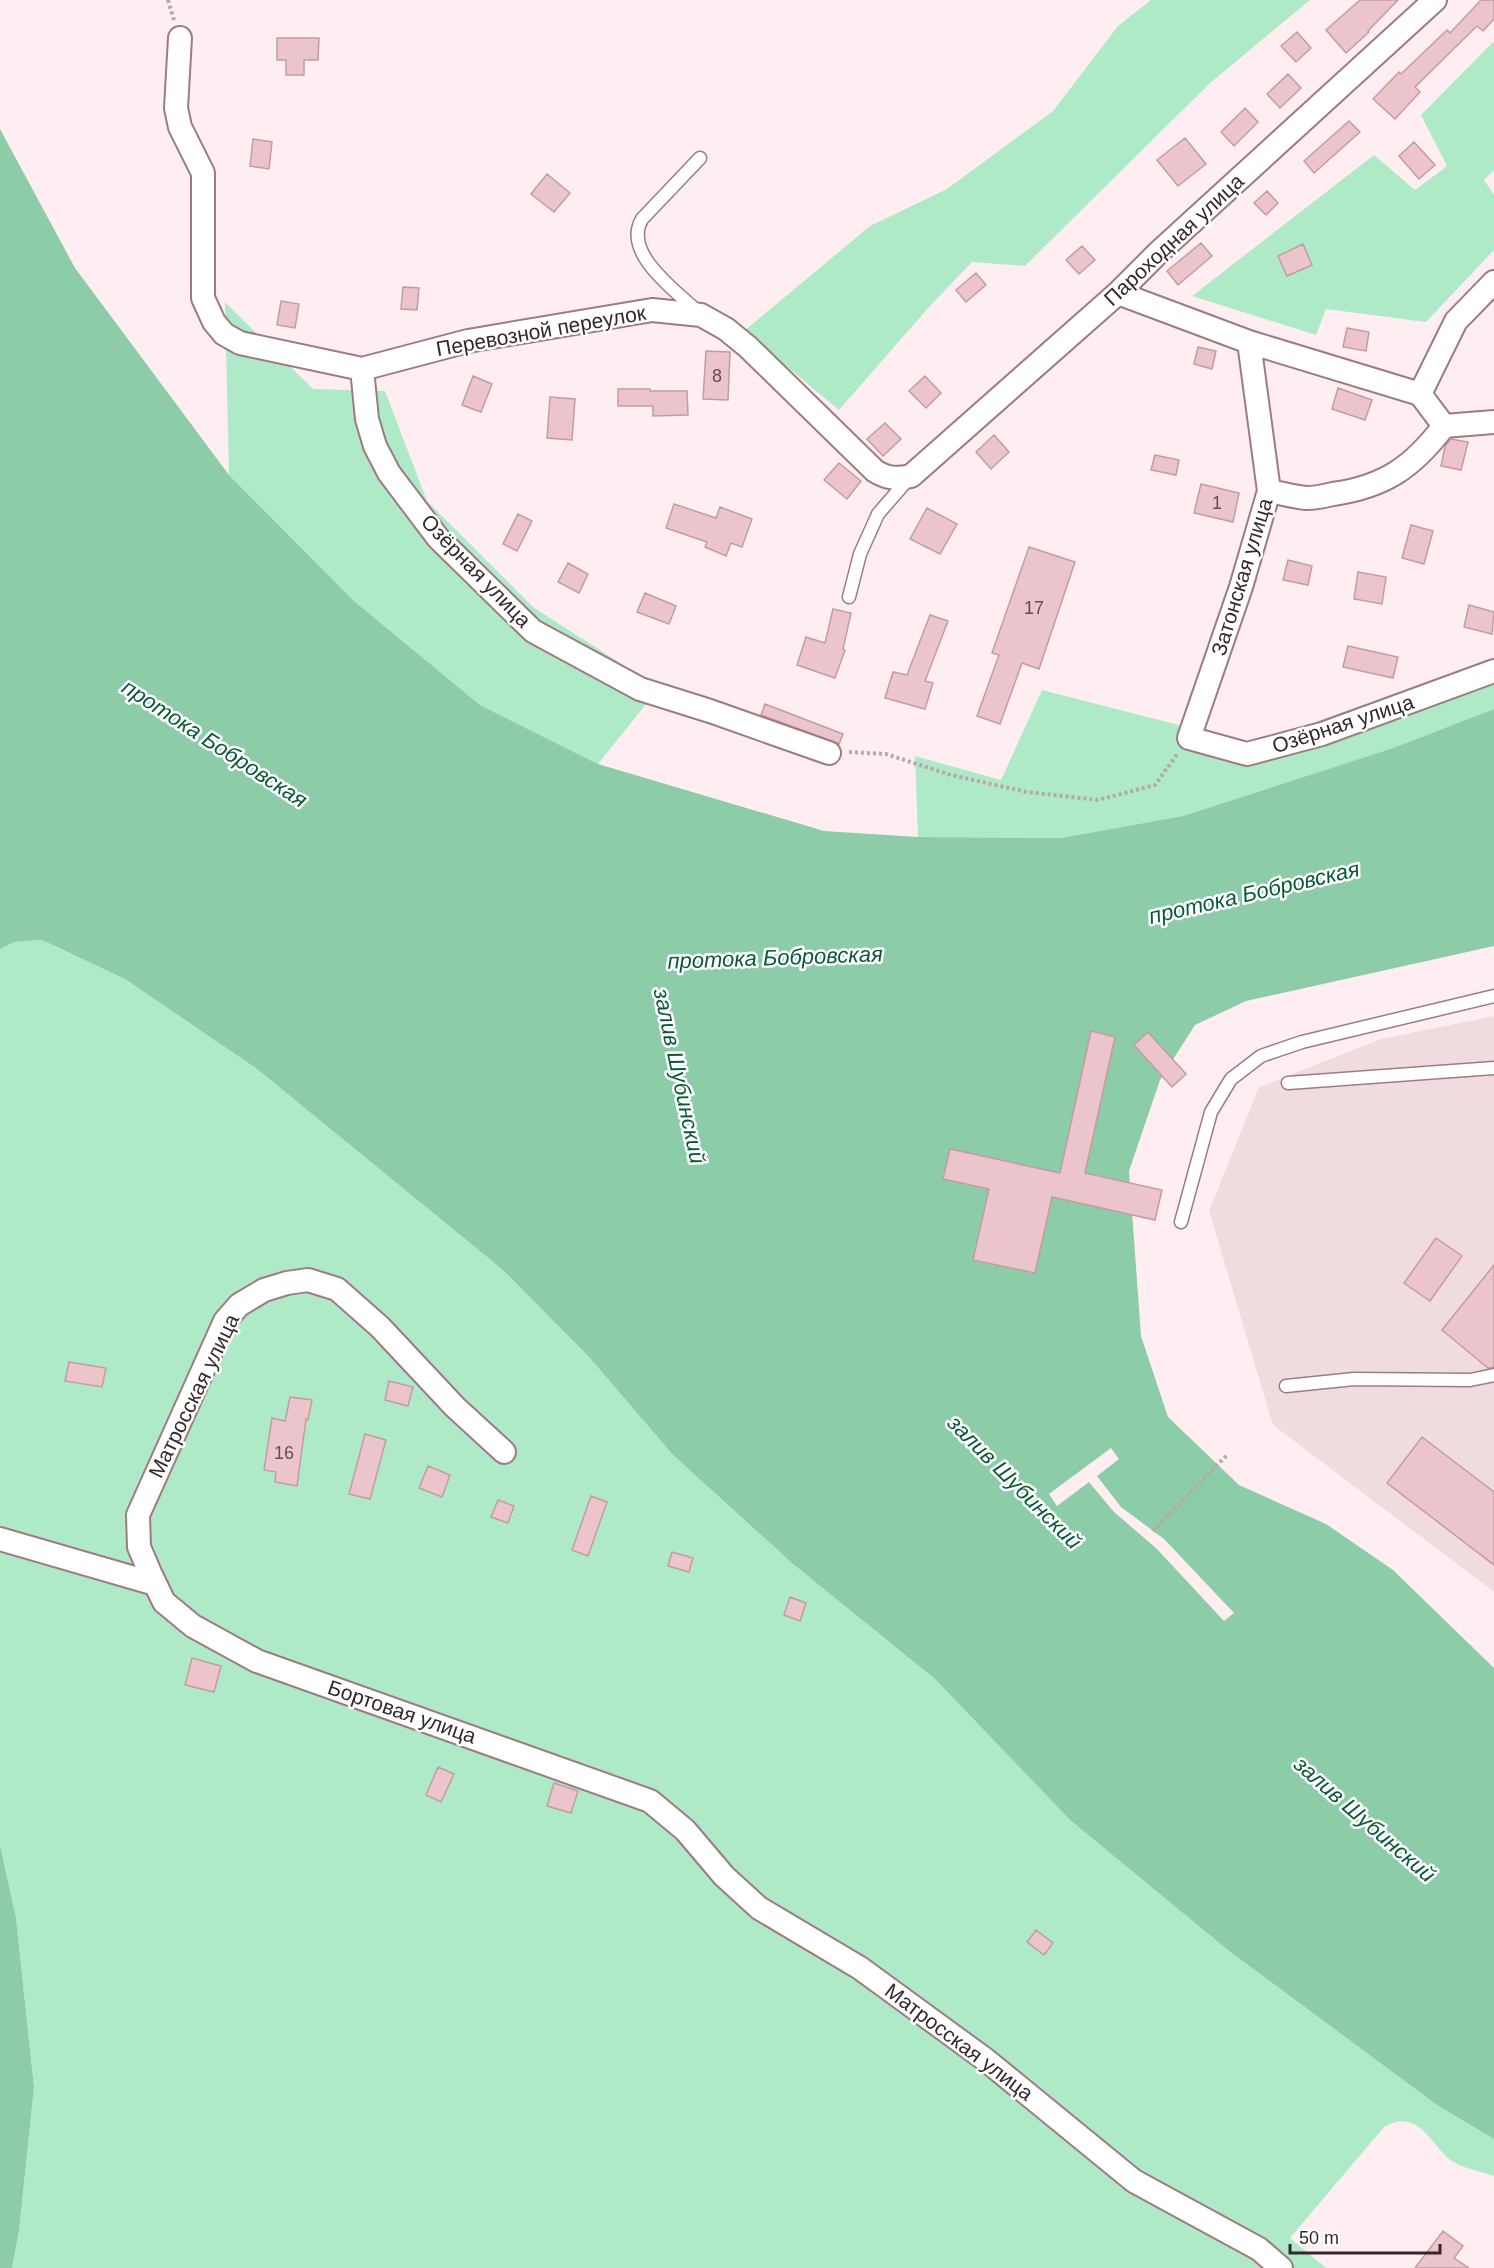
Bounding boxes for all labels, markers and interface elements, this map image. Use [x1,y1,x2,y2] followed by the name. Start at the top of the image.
[1099,169,1248,310] street label: Пароходная улица
[434,301,648,360] street label: Перевозной переулок
[712,366,722,386] house number: 8
[1212,493,1222,513] house number: 1
[1207,495,1276,658] street label: Затонская улица
[417,510,536,632] street label: Озёрная улица
[1024,598,1044,618] house number: 17
[118,674,312,813] water label: протока Бобровская
[1269,690,1417,757] street label: Озёрная улица
[1146,856,1362,929] water label: протока Бобровская
[667,941,883,974] water label: протока Бобровская
[649,985,710,1166] water label: залив Шубинский
[144,1310,243,1481] street label: Матросская улица
[942,1410,1087,1554] water label: залив Шубинский
[274,1443,294,1463] house number: 16
[325,1675,480,1748] street label: Бортовая улица
[1288,1751,1440,1887] water label: залив Шубинский
[881,1978,1038,2105] street label: Матросская улица
[1290,2217,1440,2255] scale bar
[1299,2228,1339,2248] text: 50 m

